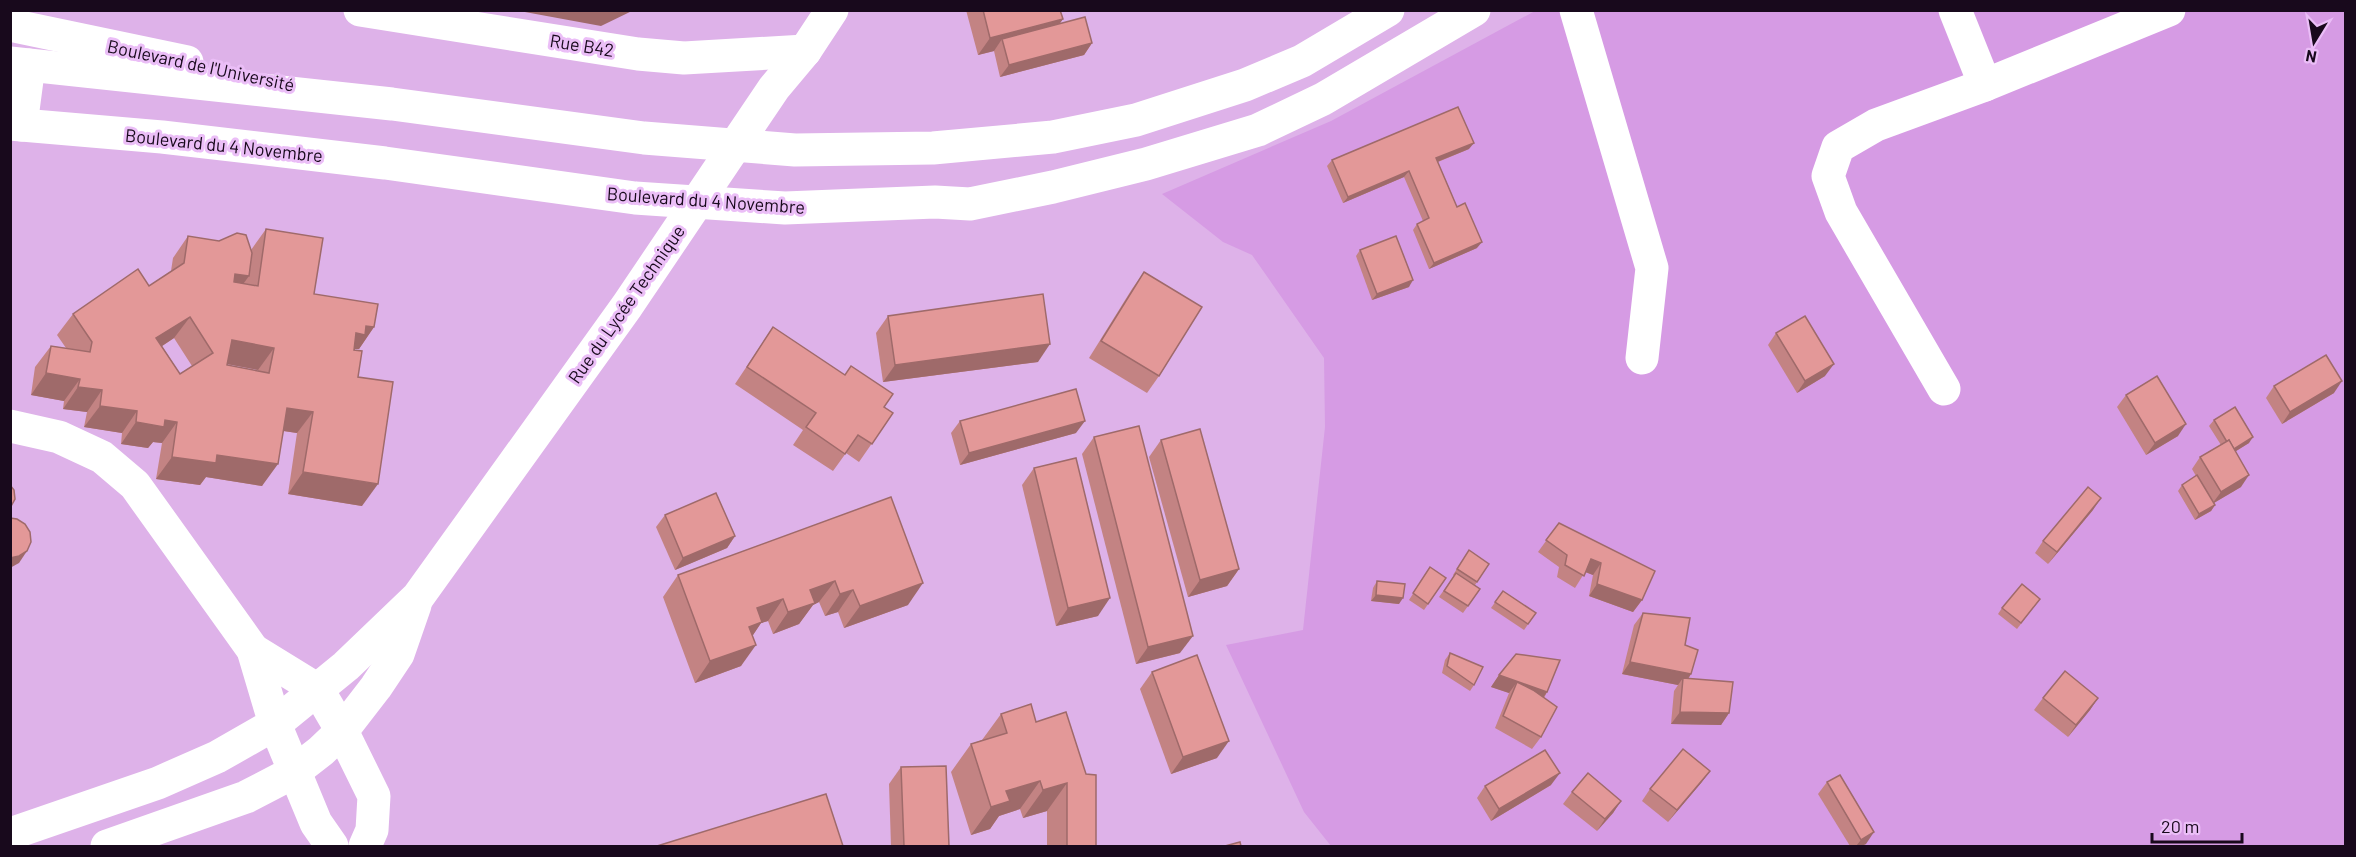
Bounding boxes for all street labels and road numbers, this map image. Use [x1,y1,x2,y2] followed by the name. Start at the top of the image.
[548,29,616,61] street label: Rue B42
[105,34,297,96] street label: Boulevard de l'Université
[124,124,324,166] street label: Boulevard du 4 Novembre
[606,182,806,218] street label: Boulevard du 4 Novembre
[563,221,689,387] street label: Rue du Lycée Technique

